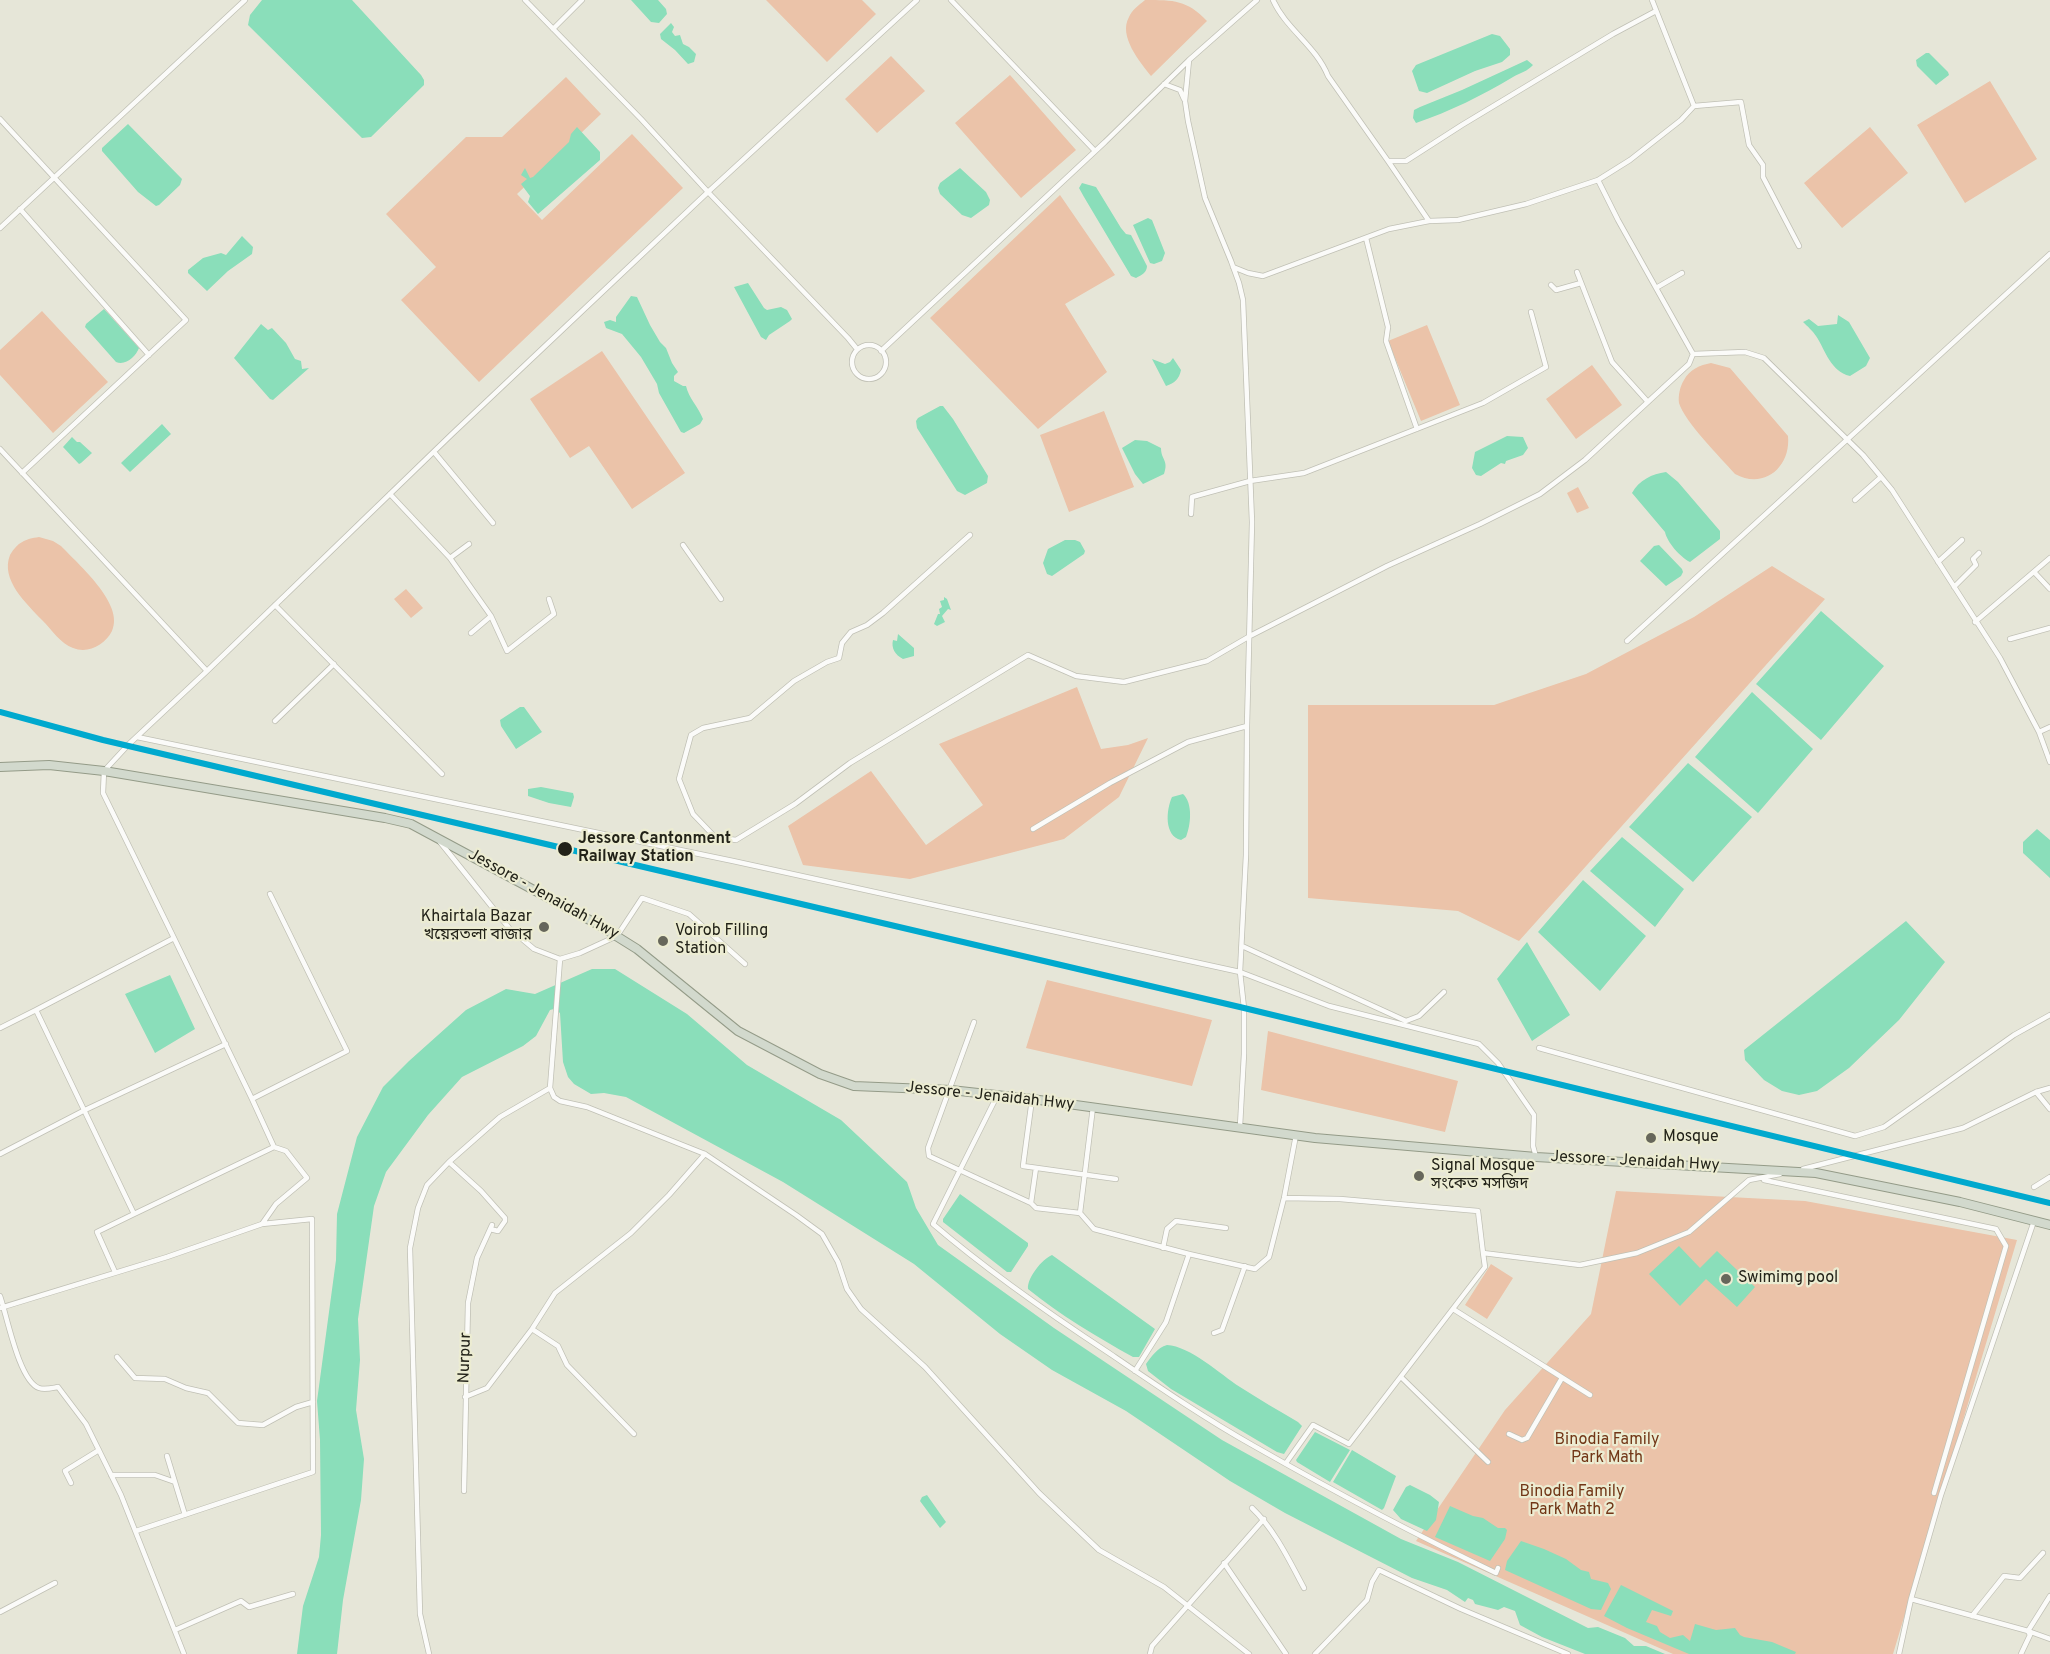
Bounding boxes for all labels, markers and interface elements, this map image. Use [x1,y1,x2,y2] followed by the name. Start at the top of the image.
[578,830,731,868] place label: Jessore Cantonment Railway Station
[556,840,574,858] marker: Jessore Cantonment Railway Station
[464,845,622,945] street label: Jessore - Jenaidah Hwy
[421,908,532,946] place label: Khairtala Bazar খয়েরতলা বাজার
[537,920,551,934] marker: Khairtala Bazar খয়েরতলা বাজার
[675,922,768,960] place label: Voirob Filling Station
[656,934,670,948] marker: Voirob Filling Station
[905,1079,1075,1115] street label: Jessore - Jenaidah Hwy
[1663,1128,1719,1148] place label: Mosque
[1644,1131,1658,1145] marker: Mosque
[1550,1148,1720,1176] street label: Jessore - Jenaidah Hwy
[1431,1157,1535,1195] place label: Signal Mosque সংকেত মসজিদ
[1412,1169,1426,1183] marker: Signal Mosque সংকেত মসজিদ
[1738,1269,1838,1289] place label: Swimimg pool
[1719,1272,1733,1286] marker: Swimimg pool
[456,1332,476,1384] street label: Nurpur
[1555,1431,1659,1469] park label: Binodia Family Park Math
[1520,1483,1624,1521] park label: Binodia Family Park Math 2

